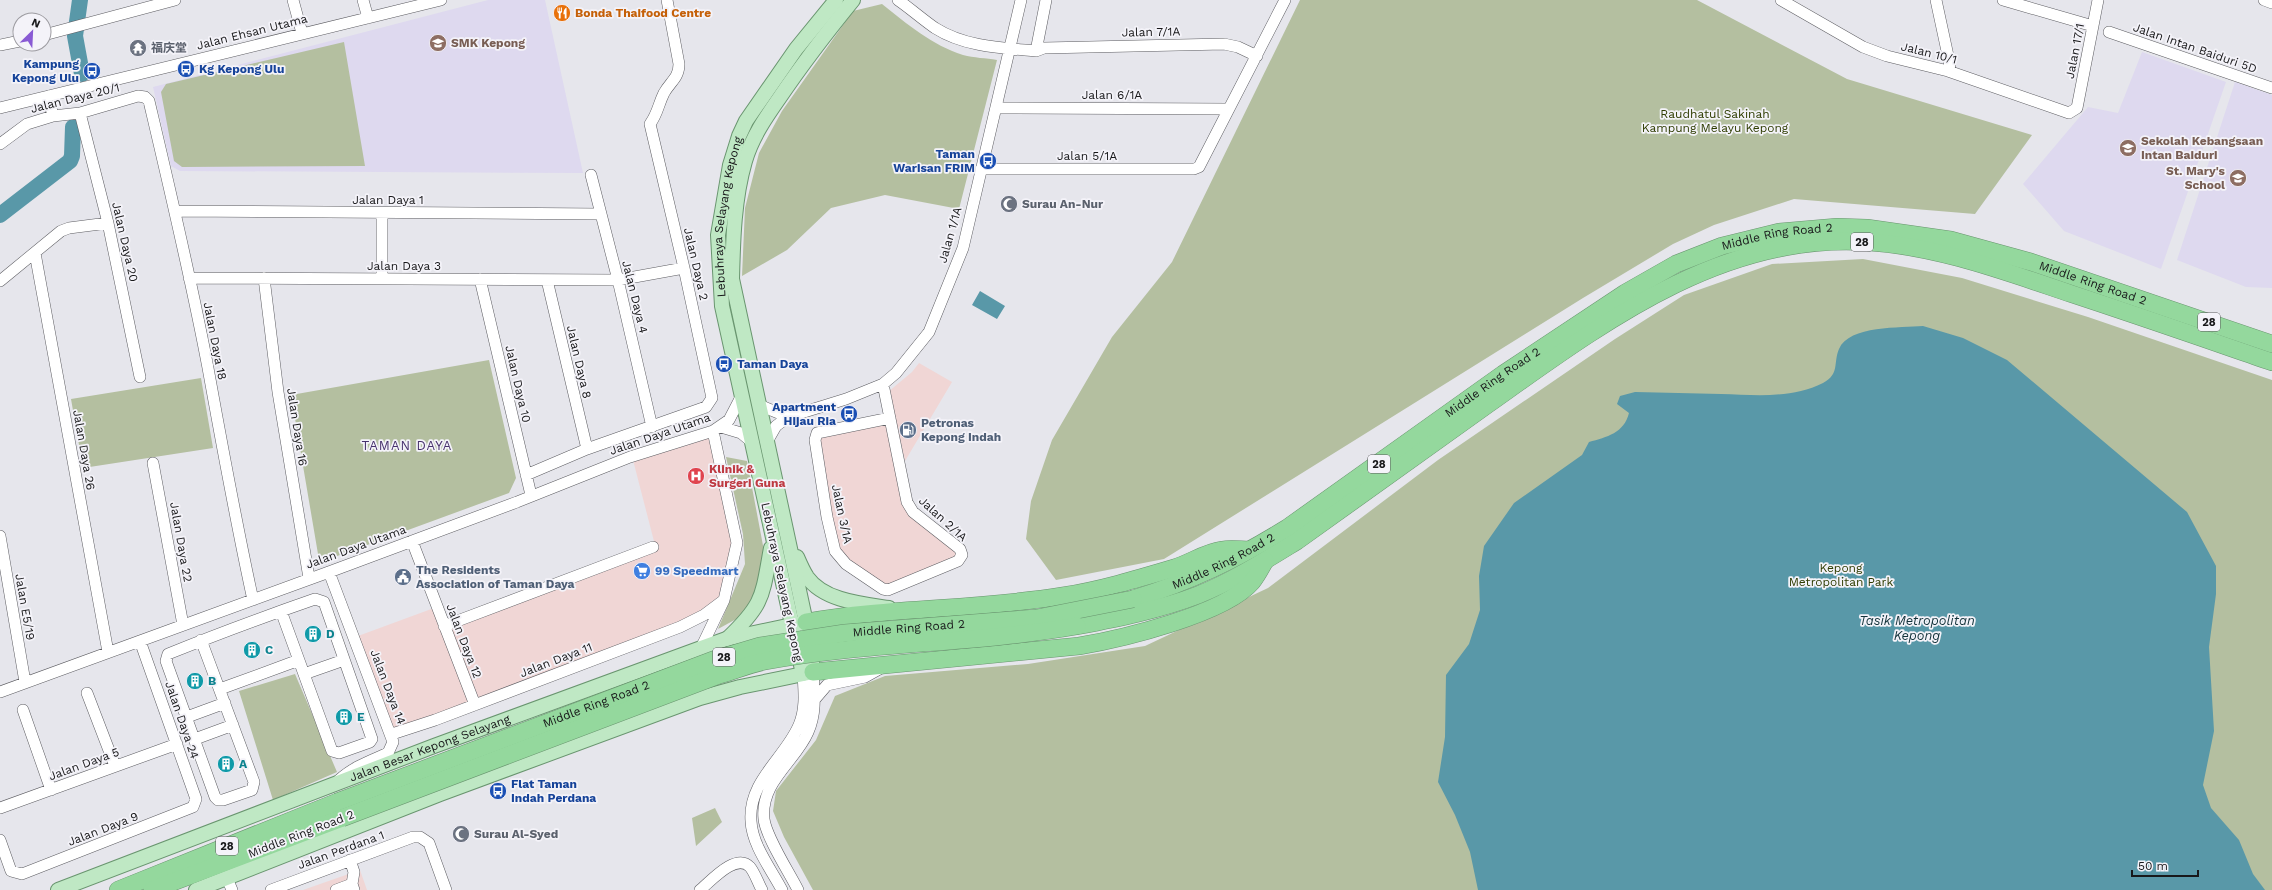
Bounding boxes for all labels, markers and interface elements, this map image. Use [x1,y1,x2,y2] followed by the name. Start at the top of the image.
[552,3,572,23] restaurant icon: Bonda Thaifood Centre
[575,6,711,20] place label: Bonda Thaifood Centre
[195,11,309,53] street label: Jalan Ehsan Utama
[12,12,52,52] north arrow
[29,16,42,31] text: N
[2131,20,2259,76] street label: Jalan Intan Baiduri 5D
[2063,22,2087,80] street label: Jalan 17/1
[1121,24,1181,40] street label: Jalan 7/1A
[428,33,448,53] school or university icon: SMK Kepong
[451,36,525,50] place label: SMK Kepong
[128,38,148,58] temple icon: 福庆堂
[1900,39,1958,67] street label: Jalan 10/1
[151,41,187,55] place label: 福庆堂
[12,57,79,85] place label: Kampung Kepong Ulu
[176,59,196,79] bus stop icon: Kg Kepong Ulu
[82,61,102,81] bus stop icon: Kampung Kepong Ulu
[199,62,284,76] place label: Kg Kepong Ulu
[29,80,121,116] street label: Jalan Daya 20/1
[1082,88,1142,102] street label: Jalan 6/1A
[1642,107,1789,135] park label: Raudhatul Sakinah Kampung Melayu Kepong
[711,134,746,298] street label: Lebuhraya Selayang Kepong
[2141,134,2263,162] place label: Sekolah Kebangsaan Intan Baiduri
[2118,138,2138,158] school or university icon: Sekolah Kebangsaan Intan Baiduri
[893,147,975,175] place label: Taman Warisan FRIM
[1057,149,1117,163] street label: Jalan 5/1A
[978,151,998,171] bus stop icon: Taman Warisan FRIM
[2166,164,2226,192] place label: St. Mary's School
[2228,168,2248,188] school or university icon: St. Mary's School
[352,193,424,207] street label: Jalan Daya 1
[999,194,1019,214] mosque icon: Surau An-Nur
[1022,197,1104,211] place label: Surau An-Nur
[109,201,141,283] street label: Jalan Daya 20
[935,205,965,265] street label: Jalan 1/1A
[1720,220,1833,253] street label: Middle Ring Road 2
[681,226,711,302] street label: Jalan Daya 2
[1851,233,1873,251] road number: 28
[2037,258,2148,308] street label: Middle Ring Road 2
[367,259,441,273] street label: Jalan Daya 3
[619,259,651,335] street label: Jalan Daya 4
[201,301,229,381] street label: Jalan Daya 18
[2198,313,2220,331] road number: 28
[564,324,594,400] street label: Jalan Daya 8
[502,344,534,424] street label: Jalan Daya 10
[1442,344,1543,420] street label: Middle Ring Road 2
[714,354,734,374] bus stop icon: Taman Daya
[737,357,809,371] place label: Taman Daya
[284,387,310,467] street label: Jalan Daya 16
[772,400,837,428] place label: Apartment Hijau Ria
[839,404,859,424] bus stop icon: Apartment Hijau Ria
[70,409,98,491] street label: Jalan Daya 26
[608,410,712,458] street label: Jalan Daya Utama
[921,416,1001,444] place label: Petronas Kepong Indah
[898,420,918,440] fuel station icon: Petronas Kepong Indah
[362,438,452,453] district label: TAMAN DAYA
[1368,455,1390,473] road number: 28
[709,462,785,490] place label: Klinik & Surgeri Guna
[686,466,706,486] hospital icon: Klinik & Surgeri Guna
[829,483,855,545] street label: Jalan 3/1A
[916,494,970,544] street label: Jalan 2/1A
[167,501,195,583] street label: Jalan Daya 22
[758,501,806,663] street label: Lebuhraya Selayang Kepong
[304,522,408,572] street label: Jalan Daya Utama
[1170,530,1277,592] street label: Middle Ring Road 2
[632,561,652,581] supermarket icon: 99 Speedmart
[1789,561,1893,589] park label: Kepong Metropolitan Park
[416,563,575,591] place label: The Residents Association of Taman Daya
[655,564,739,578] place label: 99 Speedmart
[393,567,413,587] public building icon: The Residents Association of Taman Daya
[12,573,38,641] street label: Jalan E5/19
[443,602,485,680] street label: Jalan Daya 12
[1859,613,1975,643] water label: Tasik Metropolitan Kepong
[852,617,966,639] street label: Middle Ring Road 2
[303,624,323,644] building icon: D
[326,627,335,641] place label: D
[242,640,262,660] building icon: C
[518,640,594,680] street label: Jalan Daya 11
[265,643,273,657] place label: C
[367,648,409,726] street label: Jalan Daya 14
[713,648,735,666] road number: 28
[185,671,205,691] building icon: B
[208,674,216,688] place label: B
[541,678,651,731] street label: Middle Ring Road 2
[162,679,202,761] street label: Jalan Daya 24
[334,707,354,727] building icon: E
[357,710,365,724] place label: E
[348,711,513,785] street label: Jalan Besar Kepong Selayang
[47,745,121,783] street label: Jalan Daya 5
[216,754,236,774] building icon: A
[239,757,248,771] place label: A
[511,777,596,805] place label: Flat Taman Indah Perdana
[488,781,508,801] bus stop icon: Flat Taman Indah Perdana
[246,807,356,861] street label: Middle Ring Road 2
[66,809,140,849] street label: Jalan Daya 9
[451,824,471,844] mosque icon: Surau Al-Syed
[474,827,558,841] place label: Surau Al-Syed
[296,828,386,872] street label: Jalan Perdana 1
[216,837,238,855] road number: 28
[2132,852,2198,878] scale bar
[2138,859,2168,873] text: 50 m

